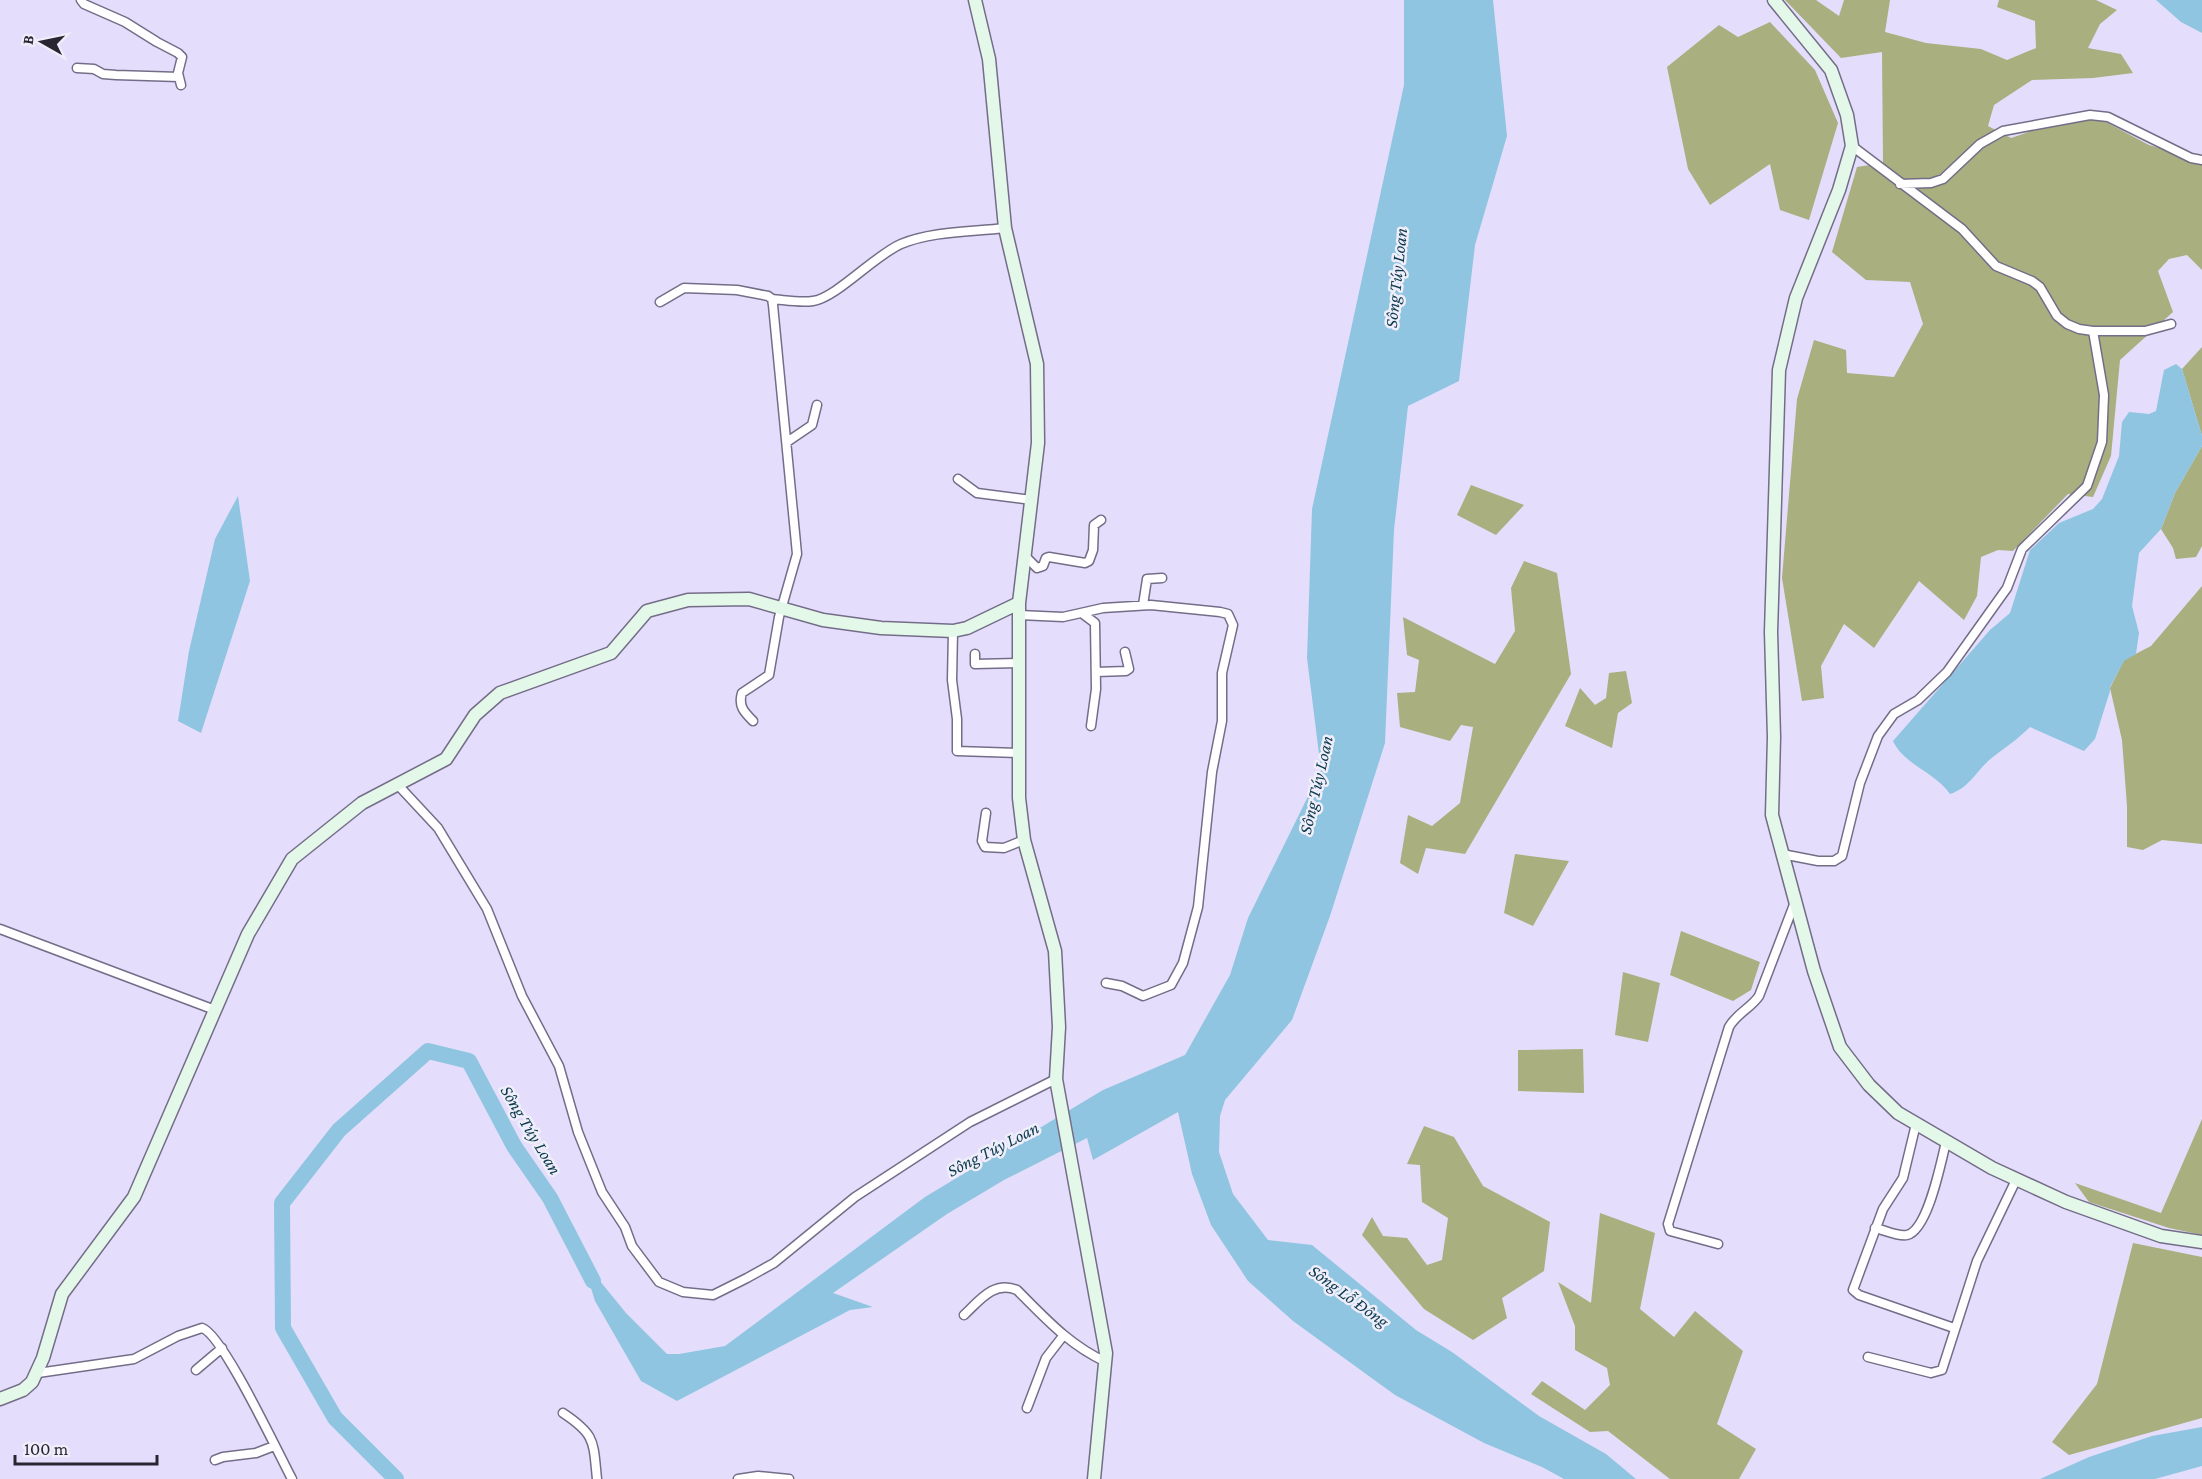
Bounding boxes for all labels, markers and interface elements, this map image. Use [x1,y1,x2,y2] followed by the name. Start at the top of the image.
[12,12,72,72] north arrow
[19,34,37,46] text: B
[1381,227,1411,329] water label: Sông Túy Loan
[1295,734,1337,836] water label: Sông Túy Loan
[497,1082,565,1178] water label: Sông Túy Loan
[944,1117,1042,1181] water label: Sông Túy Loan
[1305,1260,1393,1332] water label: Sông Lỗ Đông
[15,1428,158,1466] scale bar
[24,1439,69,1459] text: 100 m

